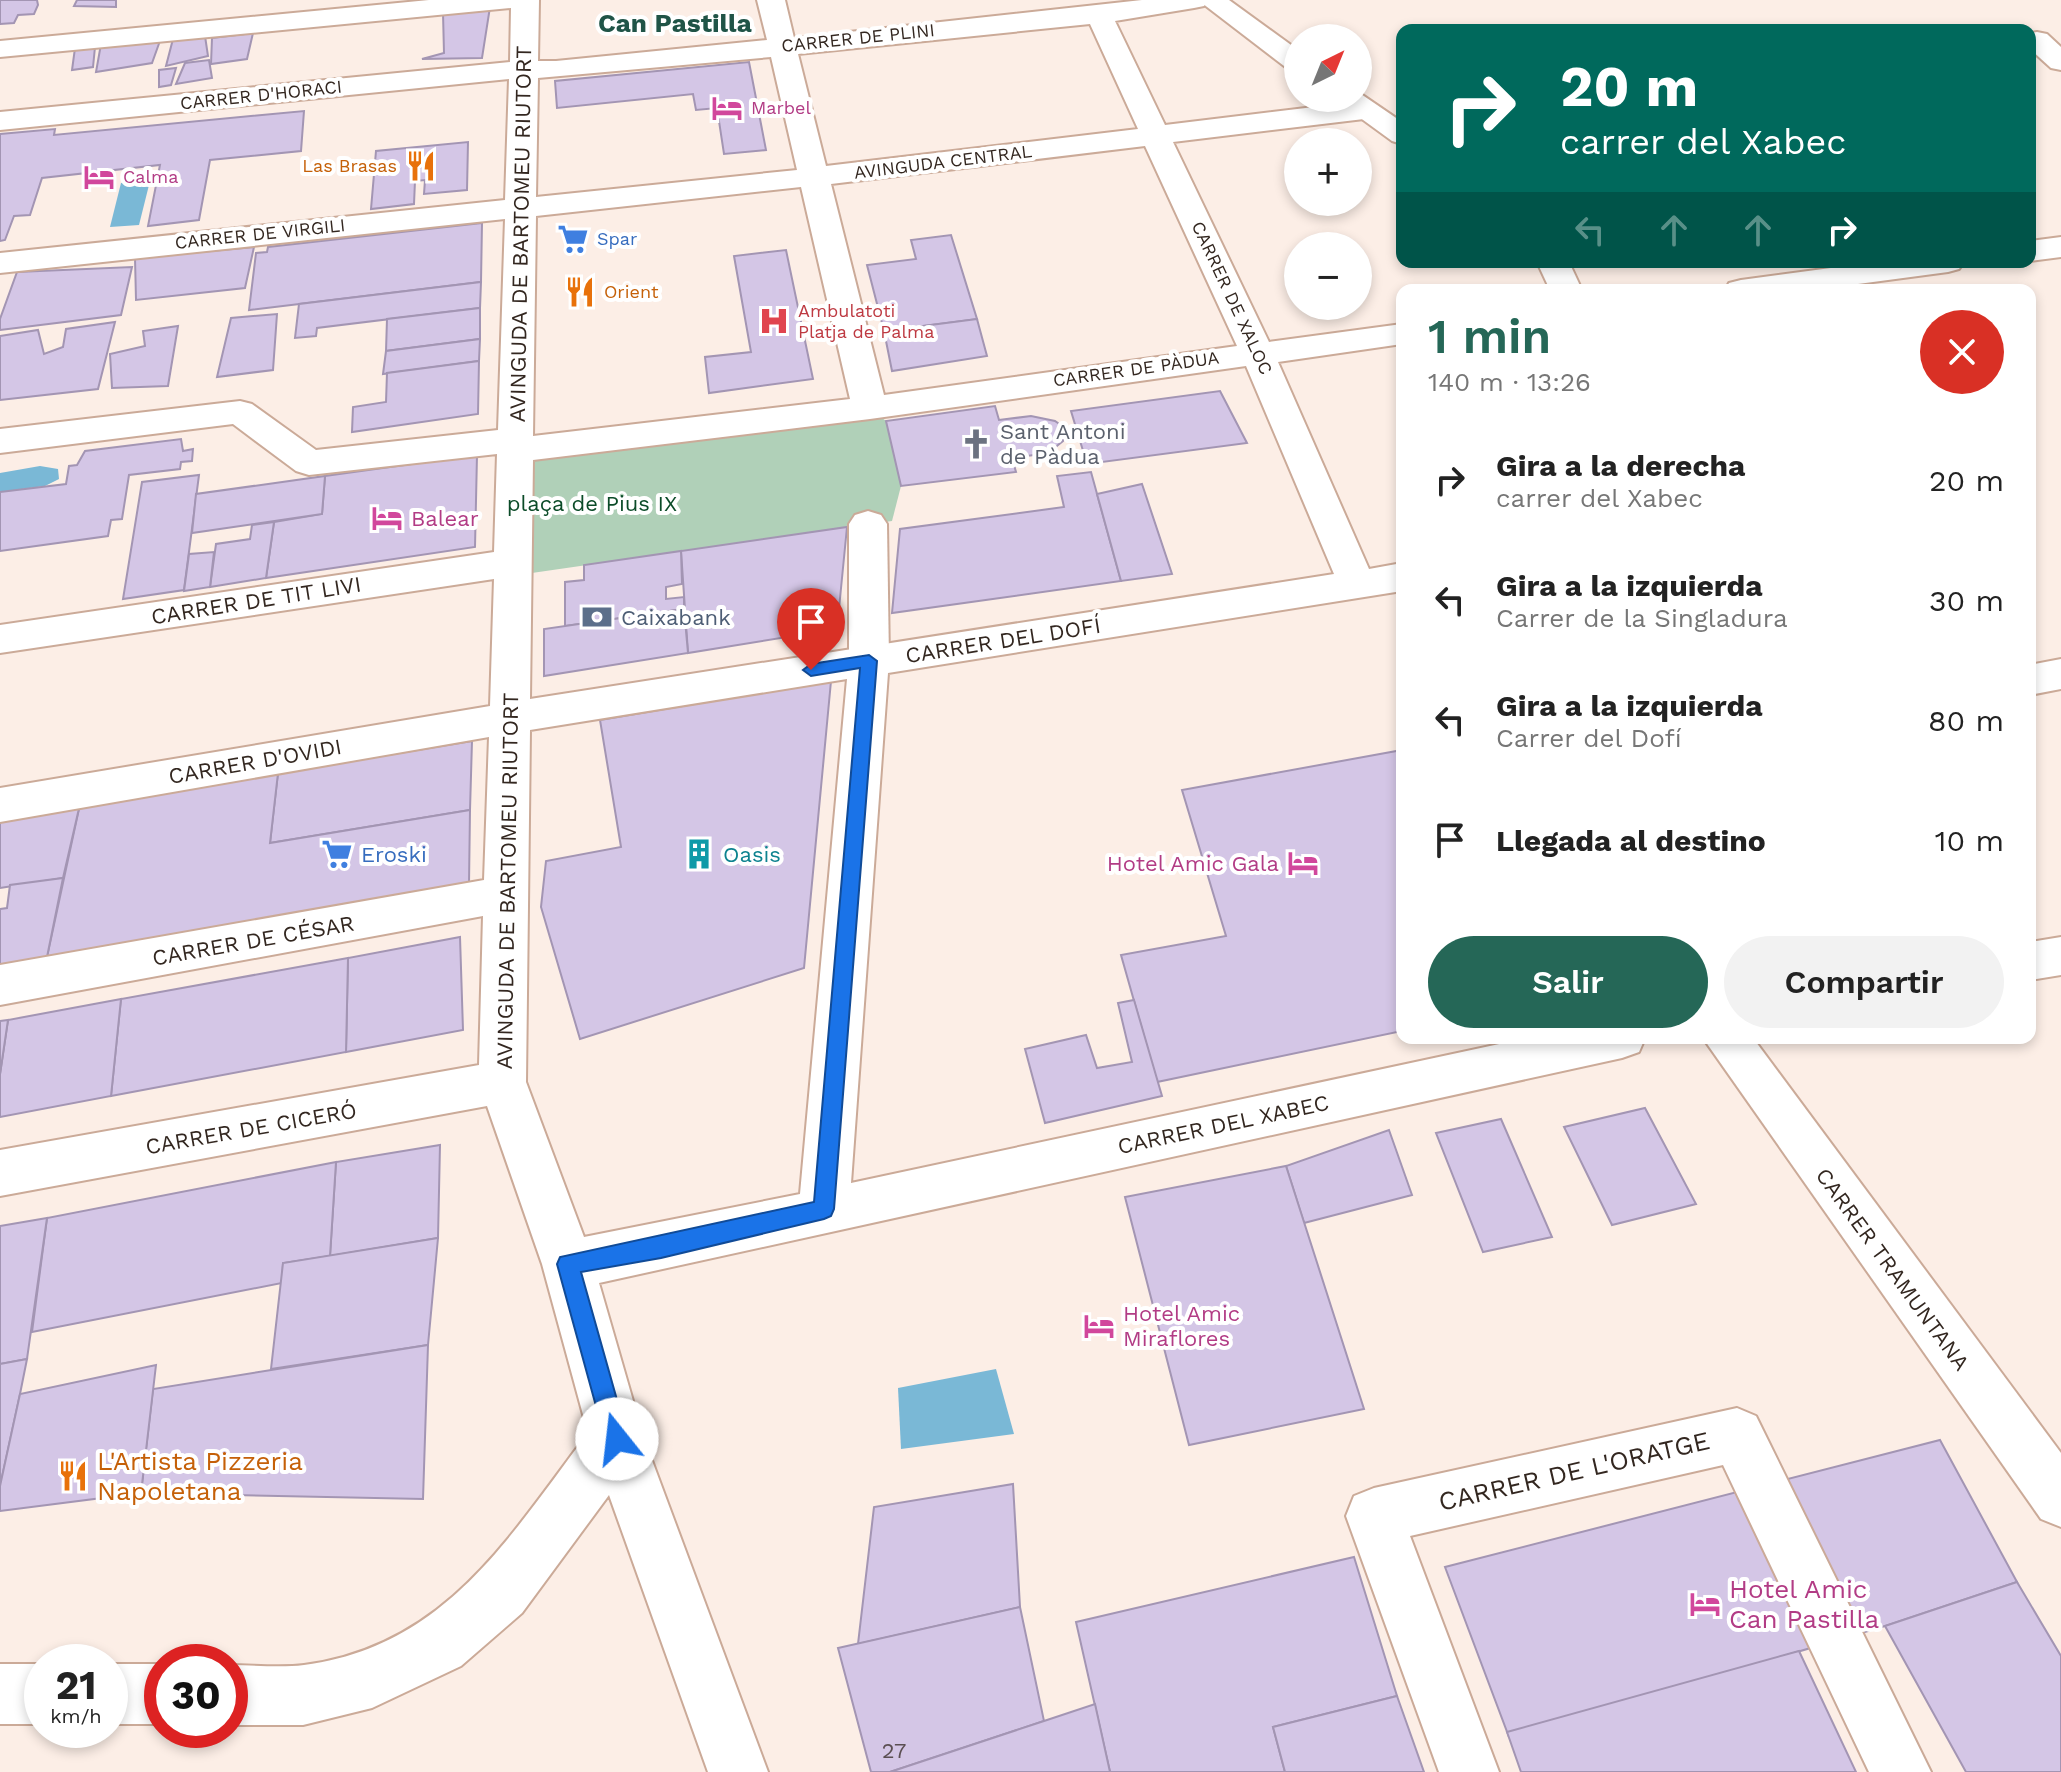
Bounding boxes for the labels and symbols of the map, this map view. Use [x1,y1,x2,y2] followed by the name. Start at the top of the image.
[598,8,752,38] district label: Can Pastilla
[780,19,936,56] street label: CARRER DE PLINI
[1284,24,1372,112] north arrow
[505,45,536,423] street label: AVINGUDA DE BARTOMEU RIUTORT
[179,76,343,113] street label: CARRER D'HORACI
[710,91,744,125] hotel icon: Marbel
[751,97,811,118] place label: Marbel
[853,140,1033,183] street label: AVINGUDA CENTRAL
[404,149,438,183] restaurant icon: Las Brasas
[302,155,397,176] place label: Las Brasas
[82,160,116,194] hotel icon: Calma
[123,166,178,187] place label: Calma
[174,214,346,253] street label: CARRER DE VIRGILI
[1188,218,1277,378] street label: CARRER DE XALOC
[556,222,590,256] supermarket icon: Spar
[597,228,637,249] place label: Spar
[563,275,597,309] restaurant icon: Orient
[604,281,659,302] place label: Orient
[798,300,934,342] place label: Ambulatoti Platja de Palma
[757,304,791,338] hospital icon: Ambulatoti Platja de Palma
[1052,346,1220,391] street label: CARRER DE PÀDUA
[1000,419,1126,469] place label: Sant Antoni de Pàdua
[959,427,993,461] church icon: Sant Antoni de Pàdua
[507,491,677,516] park label: plaça de Pius IX
[370,501,404,535] hotel icon: Balear
[411,506,479,531] place label: Balear
[149,572,363,629] street label: CARRER DE TIT LIVI
[777,588,845,670] pin
[580,600,614,634] bank icon: Caixabank
[621,605,731,630] place label: Caixabank
[904,613,1102,668] street label: CARRER DEL DOFÍ
[492,692,523,1070] street label: AVINGUDA DE BARTOMEU RIUTORT
[167,734,344,789] street label: CARRER D'OVIDI
[320,837,354,871] supermarket icon: Eroski
[682,837,716,871] building icon: Oasis
[361,842,427,867] place label: Eroski
[723,842,781,867] place label: Oasis
[1286,846,1320,880] hotel icon: Hotel Amic Gala
[1107,851,1279,876] place label: Hotel Amic Gala
[150,910,356,971] street label: CARRER DE CÉSAR
[1115,1090,1331,1159] street label: CARRER DEL XABEC
[143,1098,359,1159] street label: CARRER DE CICERÓ
[1811,1163,1974,1375] street label: CARRER TRAMUNTANA
[1123,1301,1240,1351] place label: Hotel Amic Miraflores
[1082,1309,1116,1343] hotel icon: Hotel Amic Miraflores
[575,1397,659,1481] position arrow
[1436,1425,1712,1517] street label: CARRER DE L'ORATGE
[97,1446,303,1506] place label: L'Artista Pizzeria Napoletana
[56,1459,90,1493] restaurant icon: L'Artista Pizzeria Napoletana
[1729,1574,1880,1634] place label: Hotel Amic Can Pastilla
[1688,1587,1722,1621] hotel icon: Hotel Amic Can Pastilla
[144,1644,248,1748] speed limit sign: 30
[882,1738,906,1763] house number: 27

